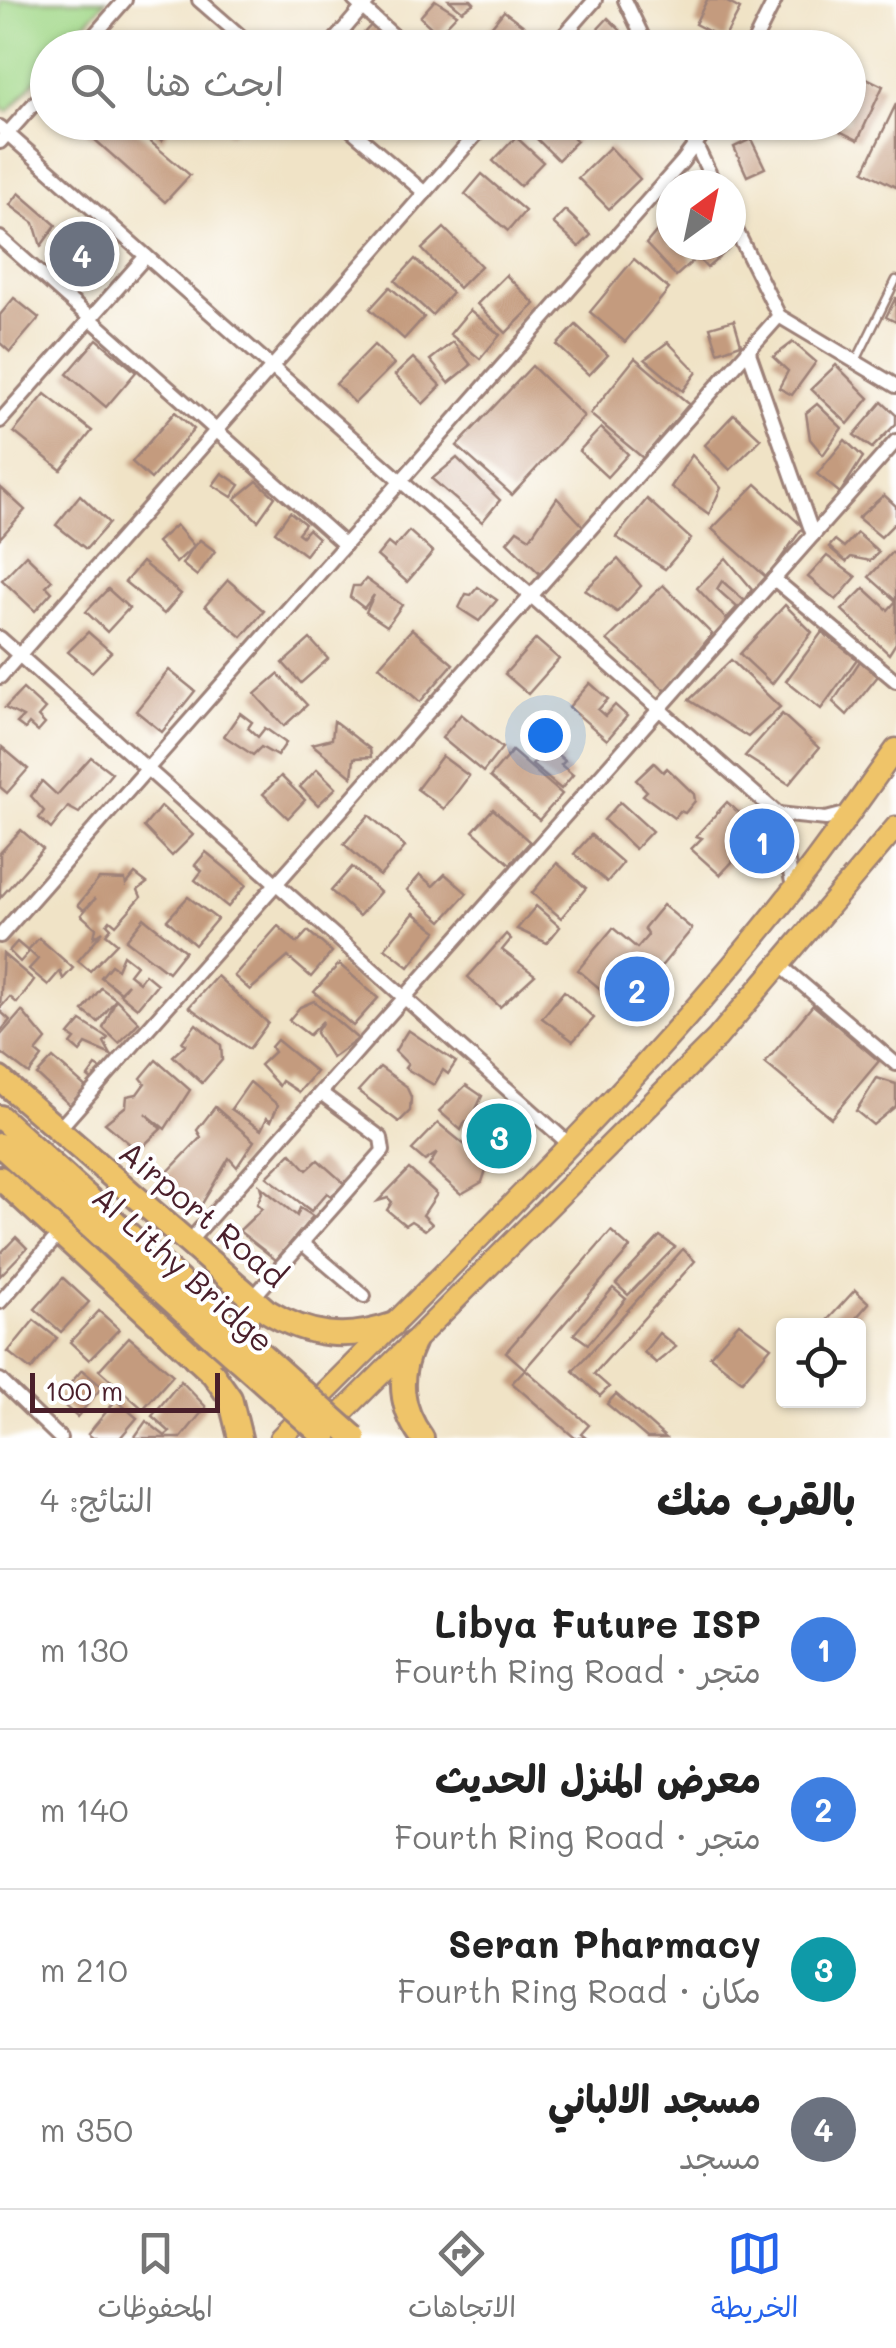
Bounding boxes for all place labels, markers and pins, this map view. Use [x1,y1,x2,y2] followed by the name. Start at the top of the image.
[49,216,114,292] pin: 4
[730,804,794,878] pin: 1
[604,952,670,1026] pin: 2
[466,1098,532,1174] pin: 3

